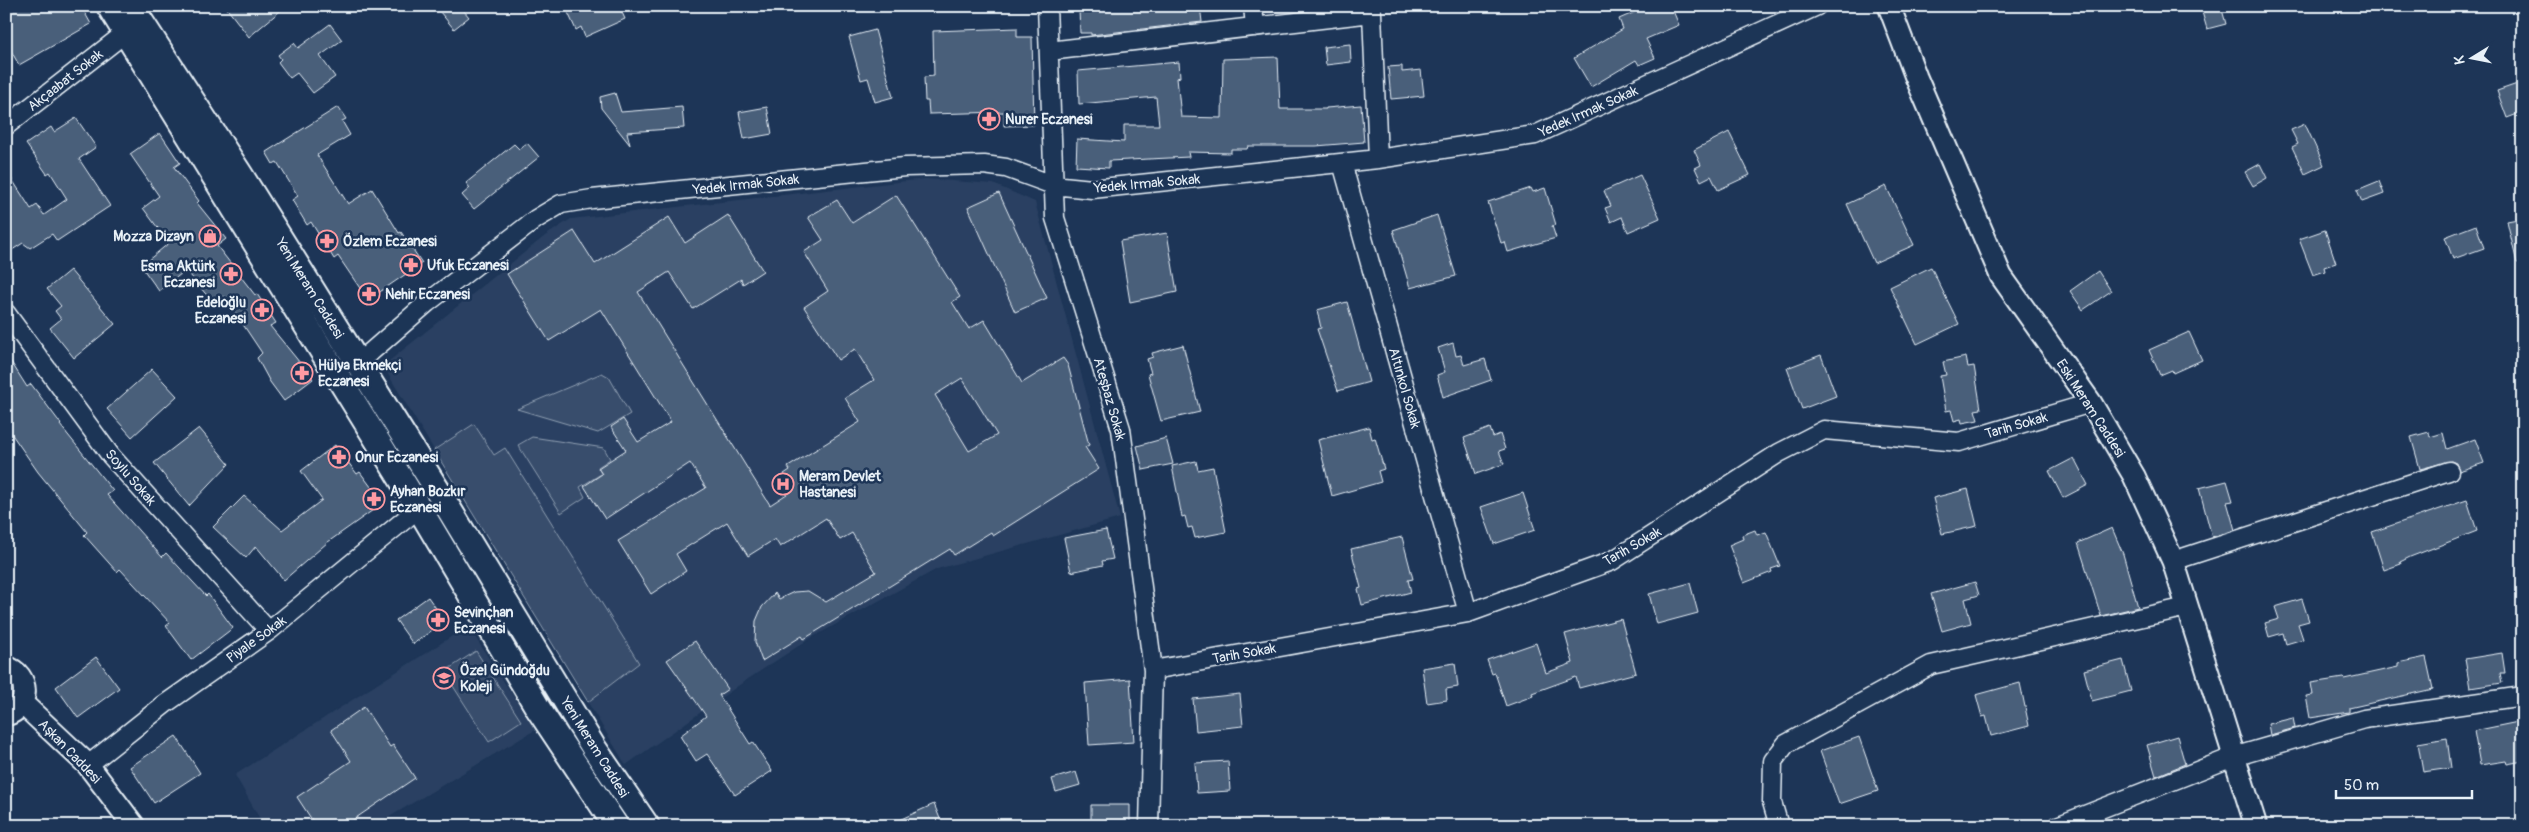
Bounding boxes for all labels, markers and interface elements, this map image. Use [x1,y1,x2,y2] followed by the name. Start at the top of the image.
[2446,32,2496,82] north arrow
[24,46,106,115] street label: Akçaabat Sokak
[2450,54,2469,66] text: K
[1535,82,1641,141] street label: Yedek Irmak Sokak
[977,107,1001,131] pharmacy icon: Nurer Eczanesi
[1005,111,1093,128] place label: Nurer Eczanesi
[691,170,800,199] street label: Yedek Irmak Sokak
[1092,170,1201,197] street label: Yedek Irmak Sokak
[198,224,222,248] shop icon: Mozza Dizayn
[113,228,194,245] place label: Mozza Dizayn
[315,229,339,253] pharmacy icon: Özlem Eczanesi
[343,232,437,250] place label: Özlem Eczanesi
[271,234,348,342] street label: Yeni Meram Caddesi
[399,253,423,277] pharmacy icon: Ufuk Eczanesi
[427,257,509,274] place label: Ufuk Eczanesi
[141,258,216,291] place label: Esma Aktürk Eczanesi
[219,262,243,286] pharmacy icon: Esma Aktürk Eczanesi
[357,282,381,306] pharmacy icon: Nehir Eczanesi
[385,286,470,303] place label: Nehir Eczanesi
[195,294,247,327] place label: Edeloğlu Eczanesi
[250,298,274,322] pharmacy icon: Edeloğlu Eczanesi
[1385,346,1424,431] street label: Altınkol Sokak
[1090,356,1130,443] street label: Ateşbaz Sokak
[2053,356,2129,461] street label: Eski Meram Caddesi
[318,357,402,390] place label: Hülya Ekmekçi Eczanesi
[290,361,314,385] pharmacy icon: Hülya Ekmekçi Eczanesi
[1983,408,2050,443] street label: Tarih Sokak
[327,445,351,469] pharmacy icon: Onur Eczanesi
[102,446,160,509] street label: Soylu Sokak
[355,449,439,466] place label: Onur Eczanesi
[799,468,881,501] place label: Meram Devlet Hastanesi
[771,472,795,496] hospital icon: Meram Devlet Hastanesi
[390,483,466,516] place label: Ayhan Bozkır Eczanesi
[362,487,386,511] pharmacy icon: Ayhan Bozkır Eczanesi
[1600,523,1665,570] street label: Tarih Sokak
[454,604,514,637] place label: Sevinçhan Eczanesi
[426,608,450,632] pharmacy icon: Sevinçhan Eczanesi
[223,612,290,667] street label: Piyale Sokak
[1211,640,1277,667] street label: Tarih Sokak
[460,661,550,695] place label: Özel Gündoğdu Koleji
[432,666,456,690] school or university icon: Özel Gündoğdu Koleji
[556,693,633,801] street label: Yeni Meram Caddesi
[35,716,105,787] street label: Aşkan Caddesi
[2336,767,2473,799] scale bar
[2344,776,2379,795] text: 50 m

